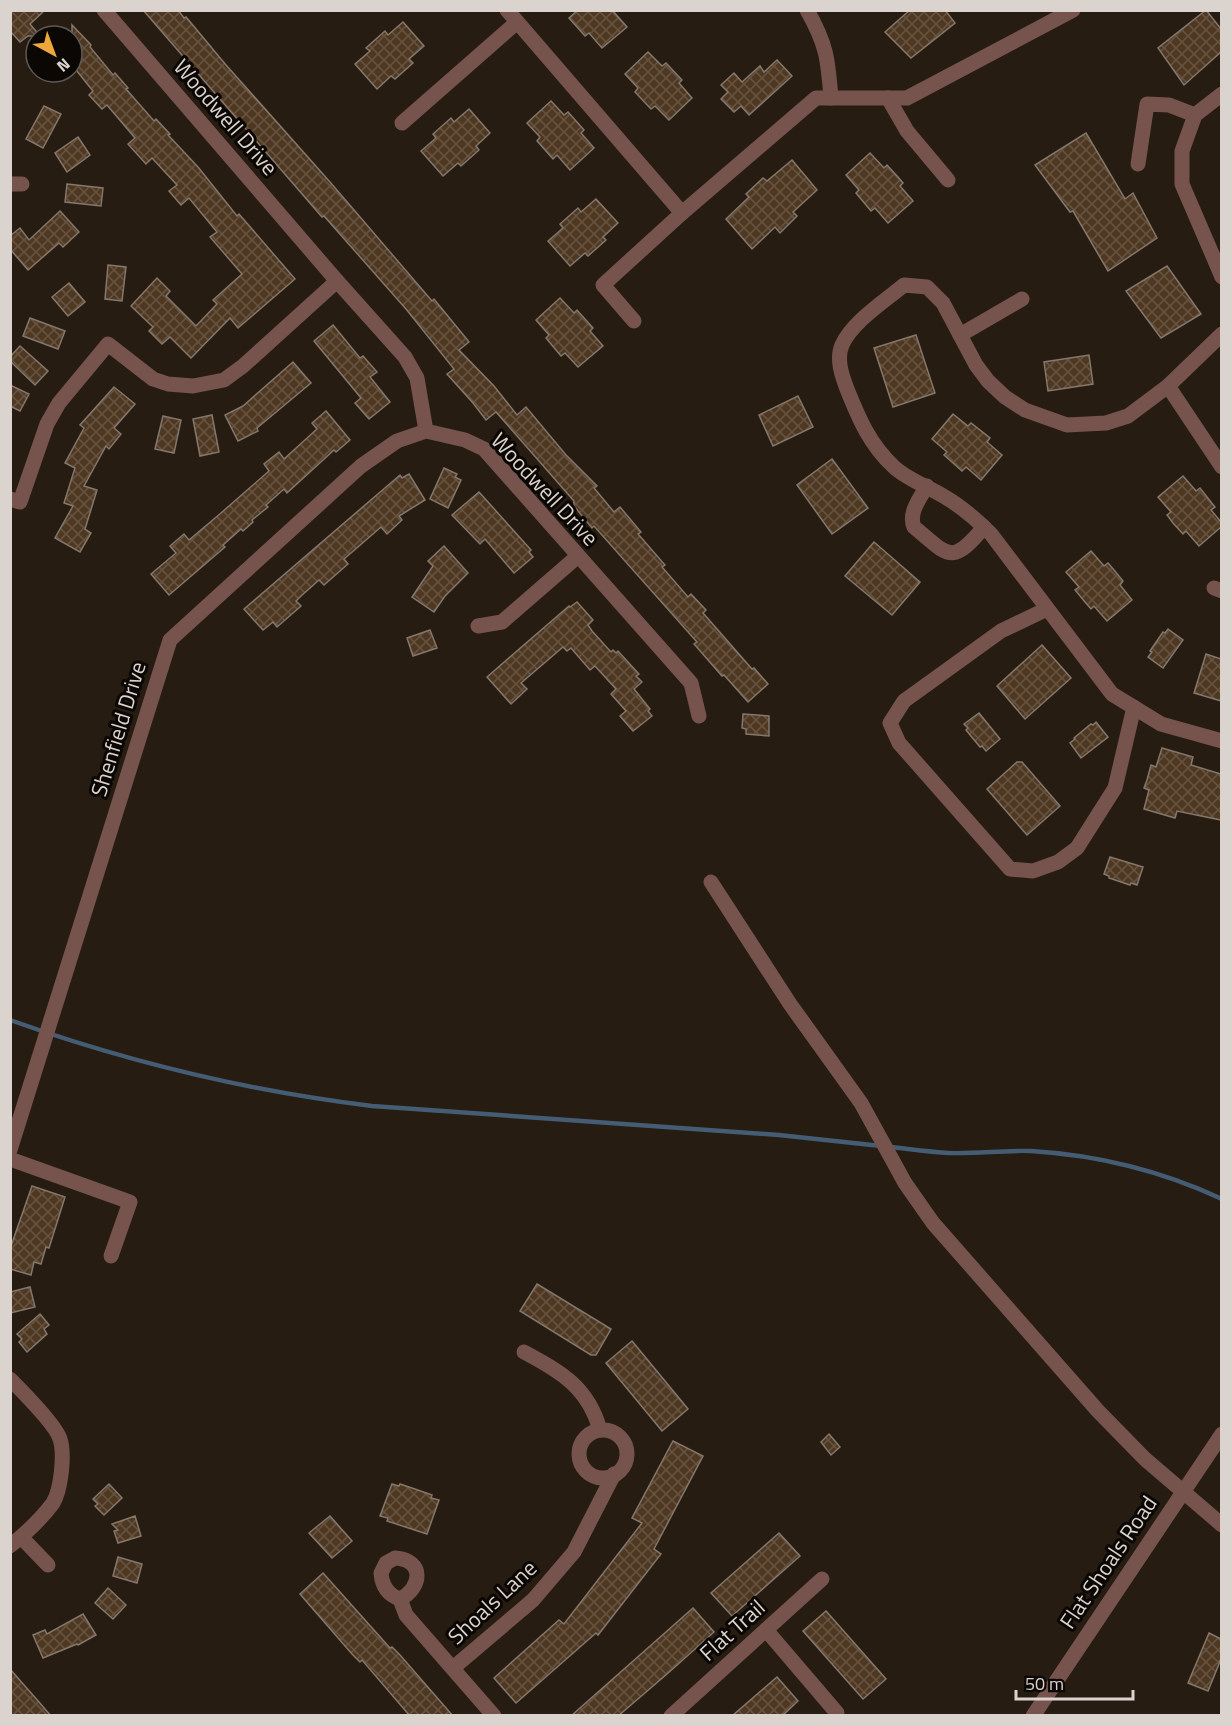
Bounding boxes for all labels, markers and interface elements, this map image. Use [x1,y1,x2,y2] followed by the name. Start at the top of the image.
[24,24,84,84] north arrow
[166,51,286,183] street label: Woodwell Drive
[52,53,76,78] text: N
[483,424,607,554] street label: Woodwell Drive
[81,657,155,801] street label: Shenfield Drive
[1051,1488,1165,1636] street label: Flat Shoals Road
[440,1552,544,1652] street label: Shoals Lane
[691,1591,773,1669] street label: Flat Trail
[1016,1663,1133,1701] scale bar
[1025,1670,1064,1697] text: 50 m

